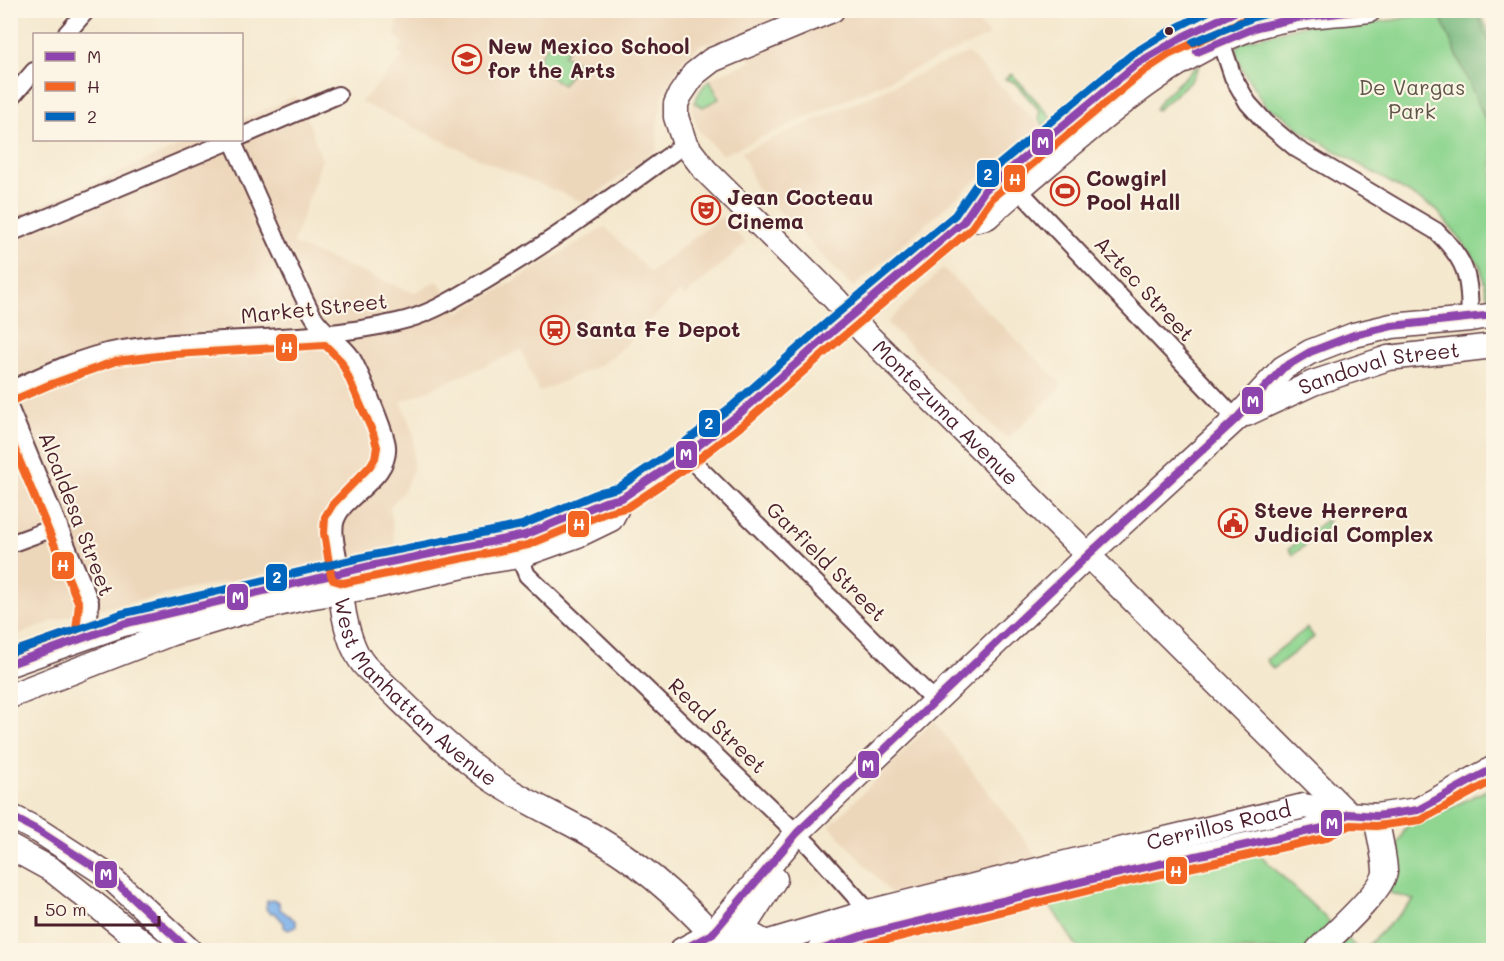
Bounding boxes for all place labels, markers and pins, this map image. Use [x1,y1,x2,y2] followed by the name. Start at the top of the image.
[1163,25,1175,37] unlabelled marker
[488,32,690,83] place label: New Mexico School for the Arts
[451,43,483,75] school or university icon: New Mexico School for the Arts
[1086,164,1180,215] place label: Cowgirl Pool Hall
[1049,175,1081,207] sports icon: Cowgirl Pool Hall
[727,183,874,234] place label: Jean Cocteau Cinema
[690,194,722,226] theatre icon: Jean Cocteau Cinema
[539,314,571,346] station icon: Santa Fe Depot
[576,315,740,342] place label: Santa Fe Depot
[1254,496,1434,547] place label: Steve Herrera Judicial Complex
[1217,507,1249,539] public building icon: Steve Herrera Judicial Complex

